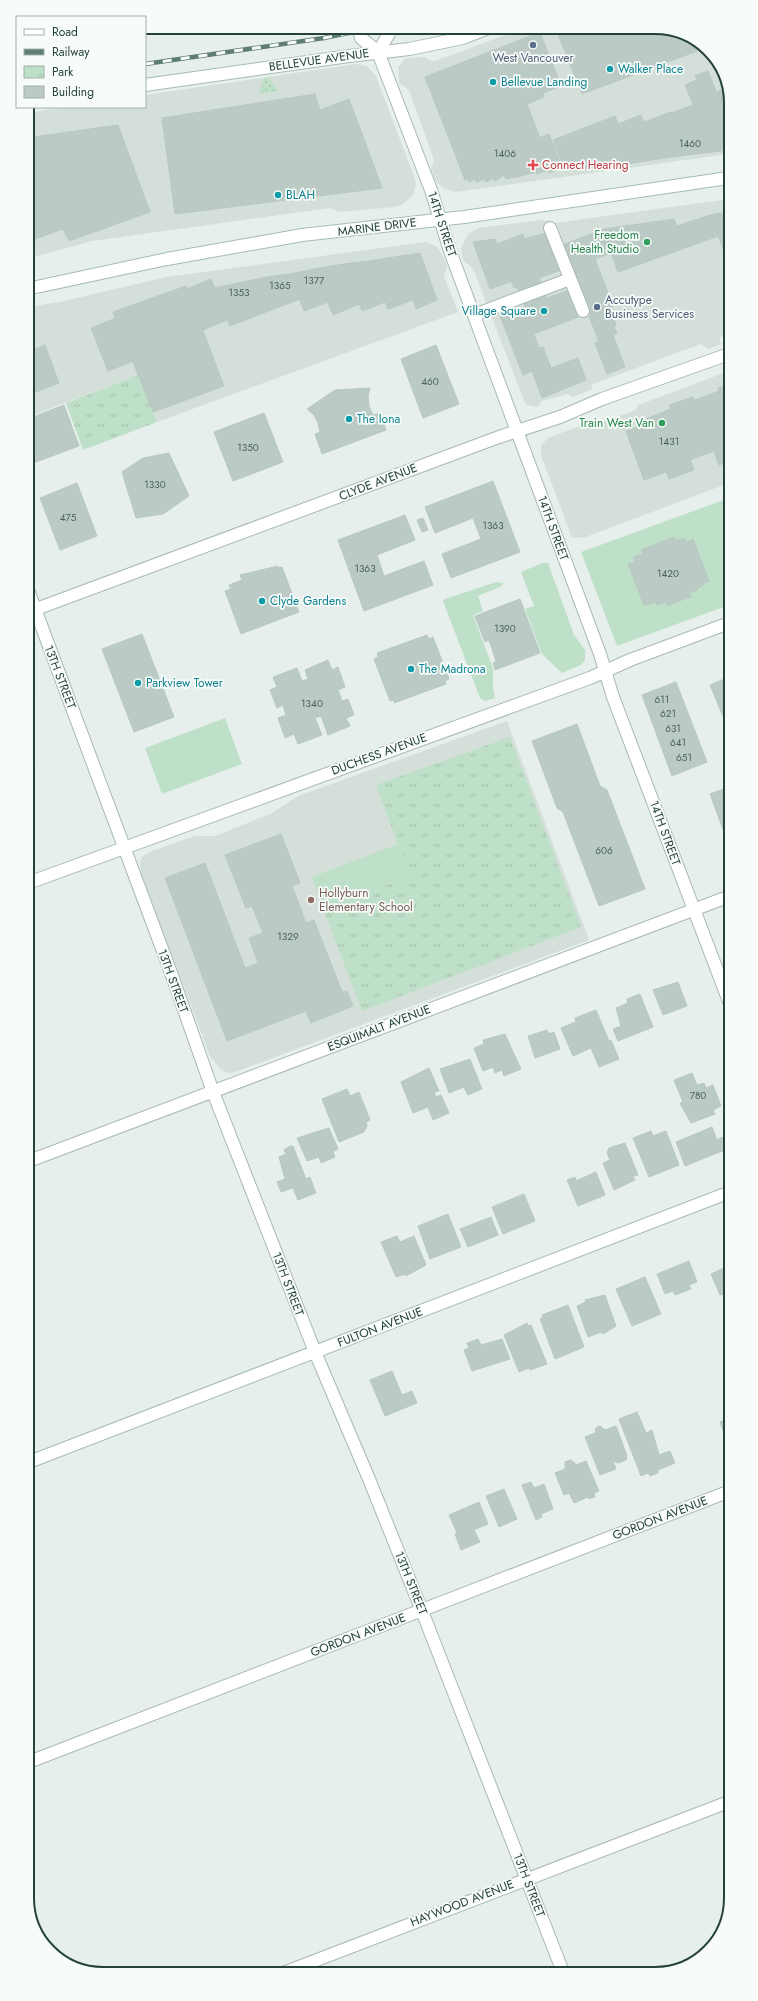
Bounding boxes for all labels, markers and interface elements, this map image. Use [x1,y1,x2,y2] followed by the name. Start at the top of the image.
[16,16,146,108] legend
[52,23,78,41] text: Road
[528,40,538,50] marker: West Vancouver
[52,43,90,61] text: Railway
[268,44,370,76] street label: BELLEVUE AVENUE
[492,49,574,67] place label: West Vancouver
[618,60,683,78] place label: Walker Place
[52,63,74,81] text: Park
[605,64,615,74] marker: Walker Place
[501,73,587,91] place label: Bellevue Landing
[488,77,498,87] marker: Bellevue Landing
[52,83,94,101] text: Building
[679,136,701,151] house number: 1460
[494,146,516,161] house number: 1406
[542,156,629,174] place label: Connect Hearing
[527,159,539,171] marker: Connect Hearing
[286,186,315,204] place label: BLAH
[423,189,461,259] street label: 14TH STREET
[273,190,283,200] marker: BLAH
[337,213,417,241] street label: MARINE DRIVE
[571,226,639,258] place label: Freedom Health Studio
[642,237,652,247] marker: Freedom Health Studio
[304,273,325,288] house number: 1377
[269,278,291,293] house number: 1365
[228,285,250,300] house number: 1353
[605,291,694,323] place label: Accutype Business Services
[461,302,536,320] place label: Village Square
[592,302,602,312] marker: Accutype Business Services
[539,306,549,316] marker: Village Square
[421,374,439,389] house number: 460
[357,410,400,428] place label: The Iona
[344,414,354,424] marker: The Iona
[579,414,654,432] place label: Train West Van
[657,418,667,428] marker: Train West Van
[659,434,679,449] house number: 1431
[237,440,259,455] house number: 1350
[336,459,420,505] street label: CLYDE AVENUE
[144,477,166,492] house number: 1330
[533,493,573,563] street label: 14TH STREET
[60,510,77,525] house number: 475
[482,518,504,533] house number: 1363
[354,561,376,576] house number: 1363
[657,566,679,581] house number: 1420
[270,592,346,610] place label: Clyde Gardens
[257,596,267,606] marker: Clyde Gardens
[494,621,516,636] house number: 1390
[40,642,81,712] street label: 13TH STREET
[419,660,486,678] place label: The Madrona
[406,664,416,674] marker: The Madrona
[146,674,224,692] place label: Parkview Tower
[133,678,143,688] marker: Parkview Tower
[655,692,669,707] house number: 611
[301,696,323,711] house number: 1340
[660,706,676,721] house number: 621
[665,721,681,736] house number: 631
[329,728,429,780] street label: DUCHESS AVENUE
[670,735,686,750] house number: 641
[676,750,692,765] house number: 651
[645,798,685,868] street label: 14TH STREET
[595,843,613,858] house number: 606
[319,884,413,916] place label: Hollyburn Elementary School
[306,895,316,905] marker: Hollyburn Elementary School
[277,929,299,944] house number: 1329
[153,946,193,1016] street label: 13TH STREET
[325,1000,433,1056] street label: ESQUIMALT AVENUE
[690,1088,706,1103] house number: 780
[268,1249,309,1319] street label: 13TH STREET
[335,1302,425,1352] street label: FULTON AVENUE
[610,1492,710,1544] street label: GORDON AVENUE
[390,1549,432,1618] street label: 13TH STREET
[308,1609,408,1661] street label: GORDON AVENUE
[509,1850,550,1920] street label: 13TH STREET
[408,1875,516,1931] street label: HAYWOOD AVENUE

